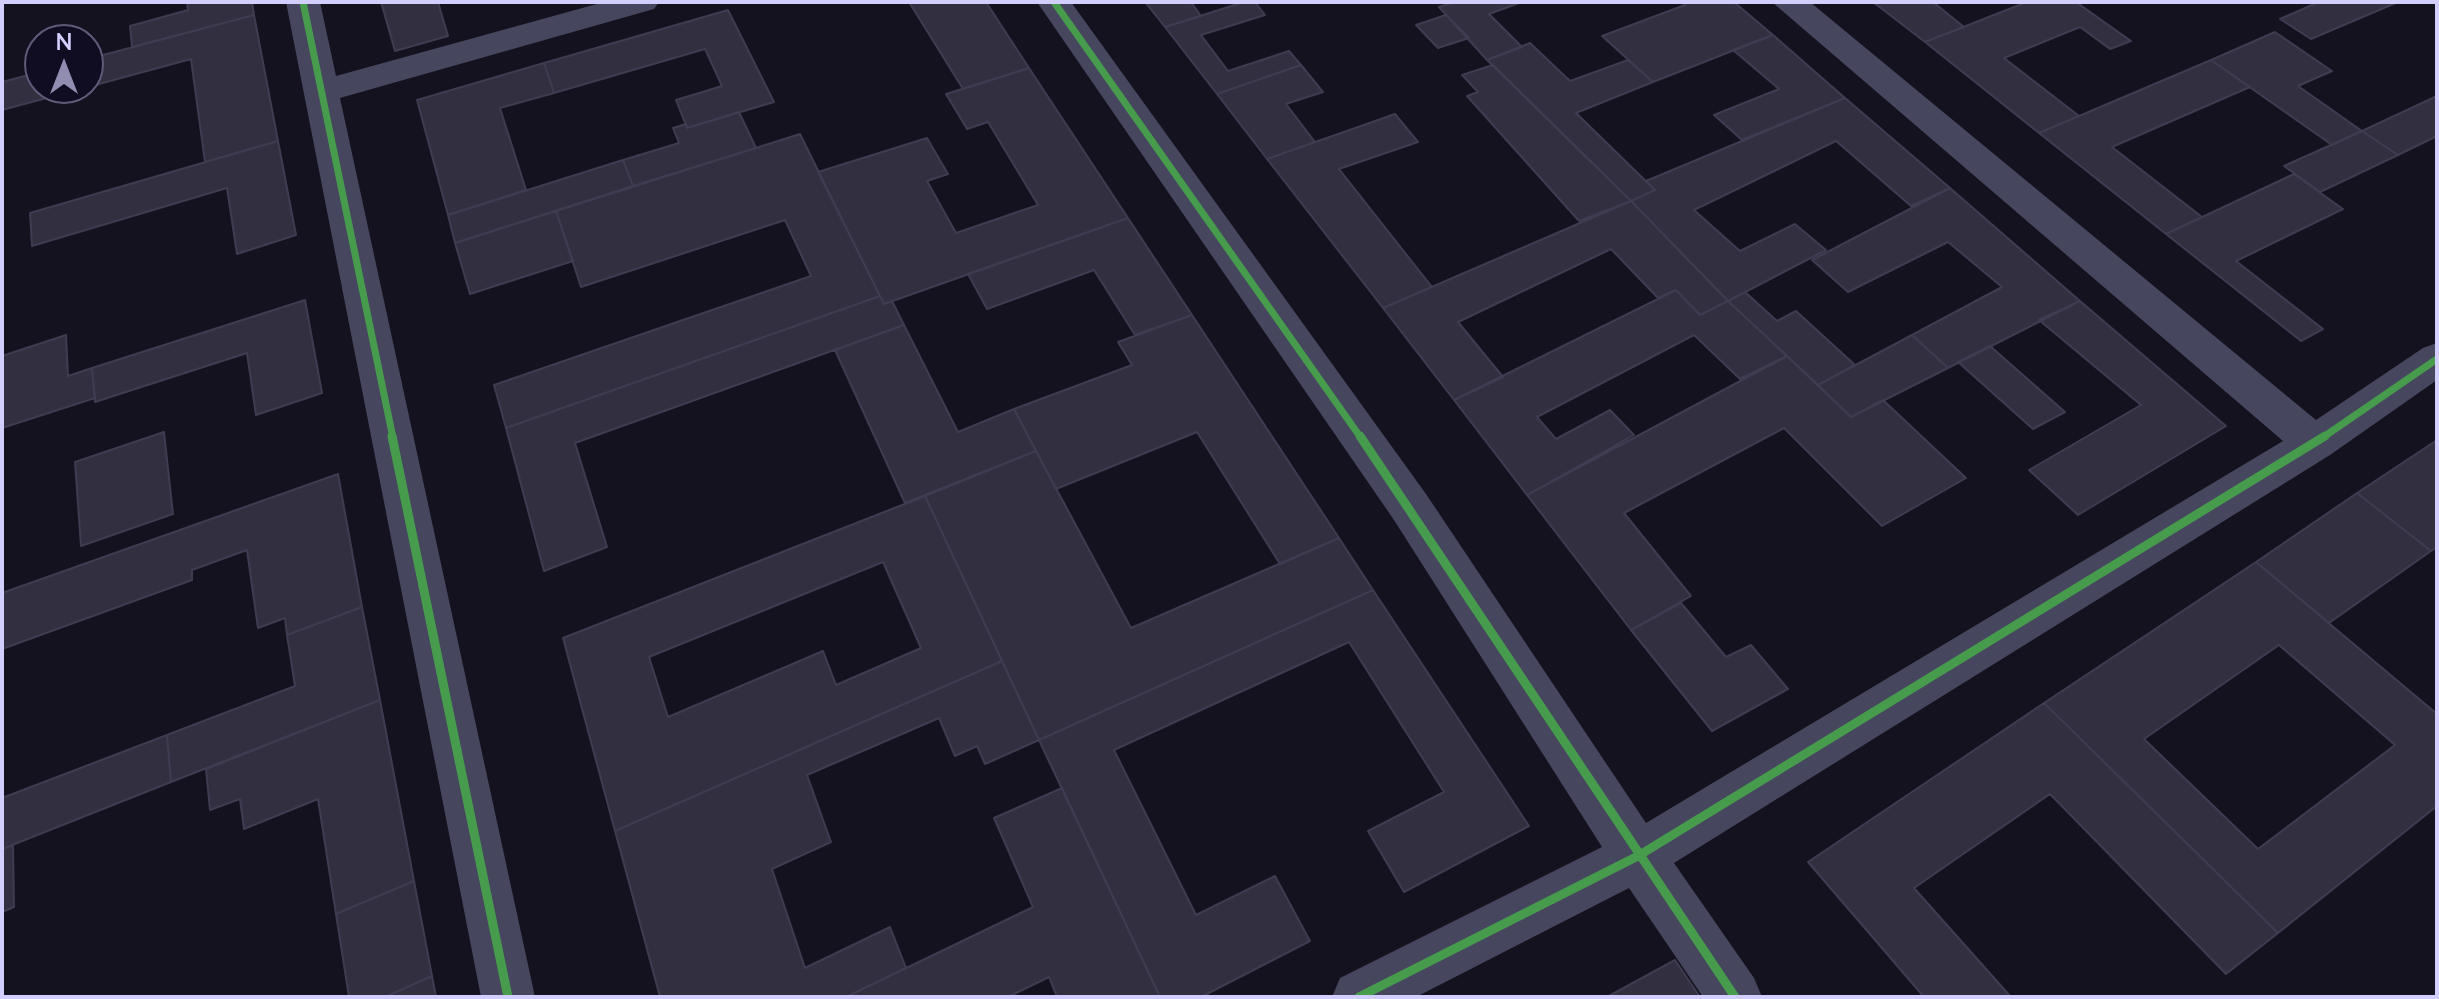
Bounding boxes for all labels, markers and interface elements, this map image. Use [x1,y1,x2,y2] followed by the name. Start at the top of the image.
[24,24,104,104] north arrow
[56,28,72,55] text: N

